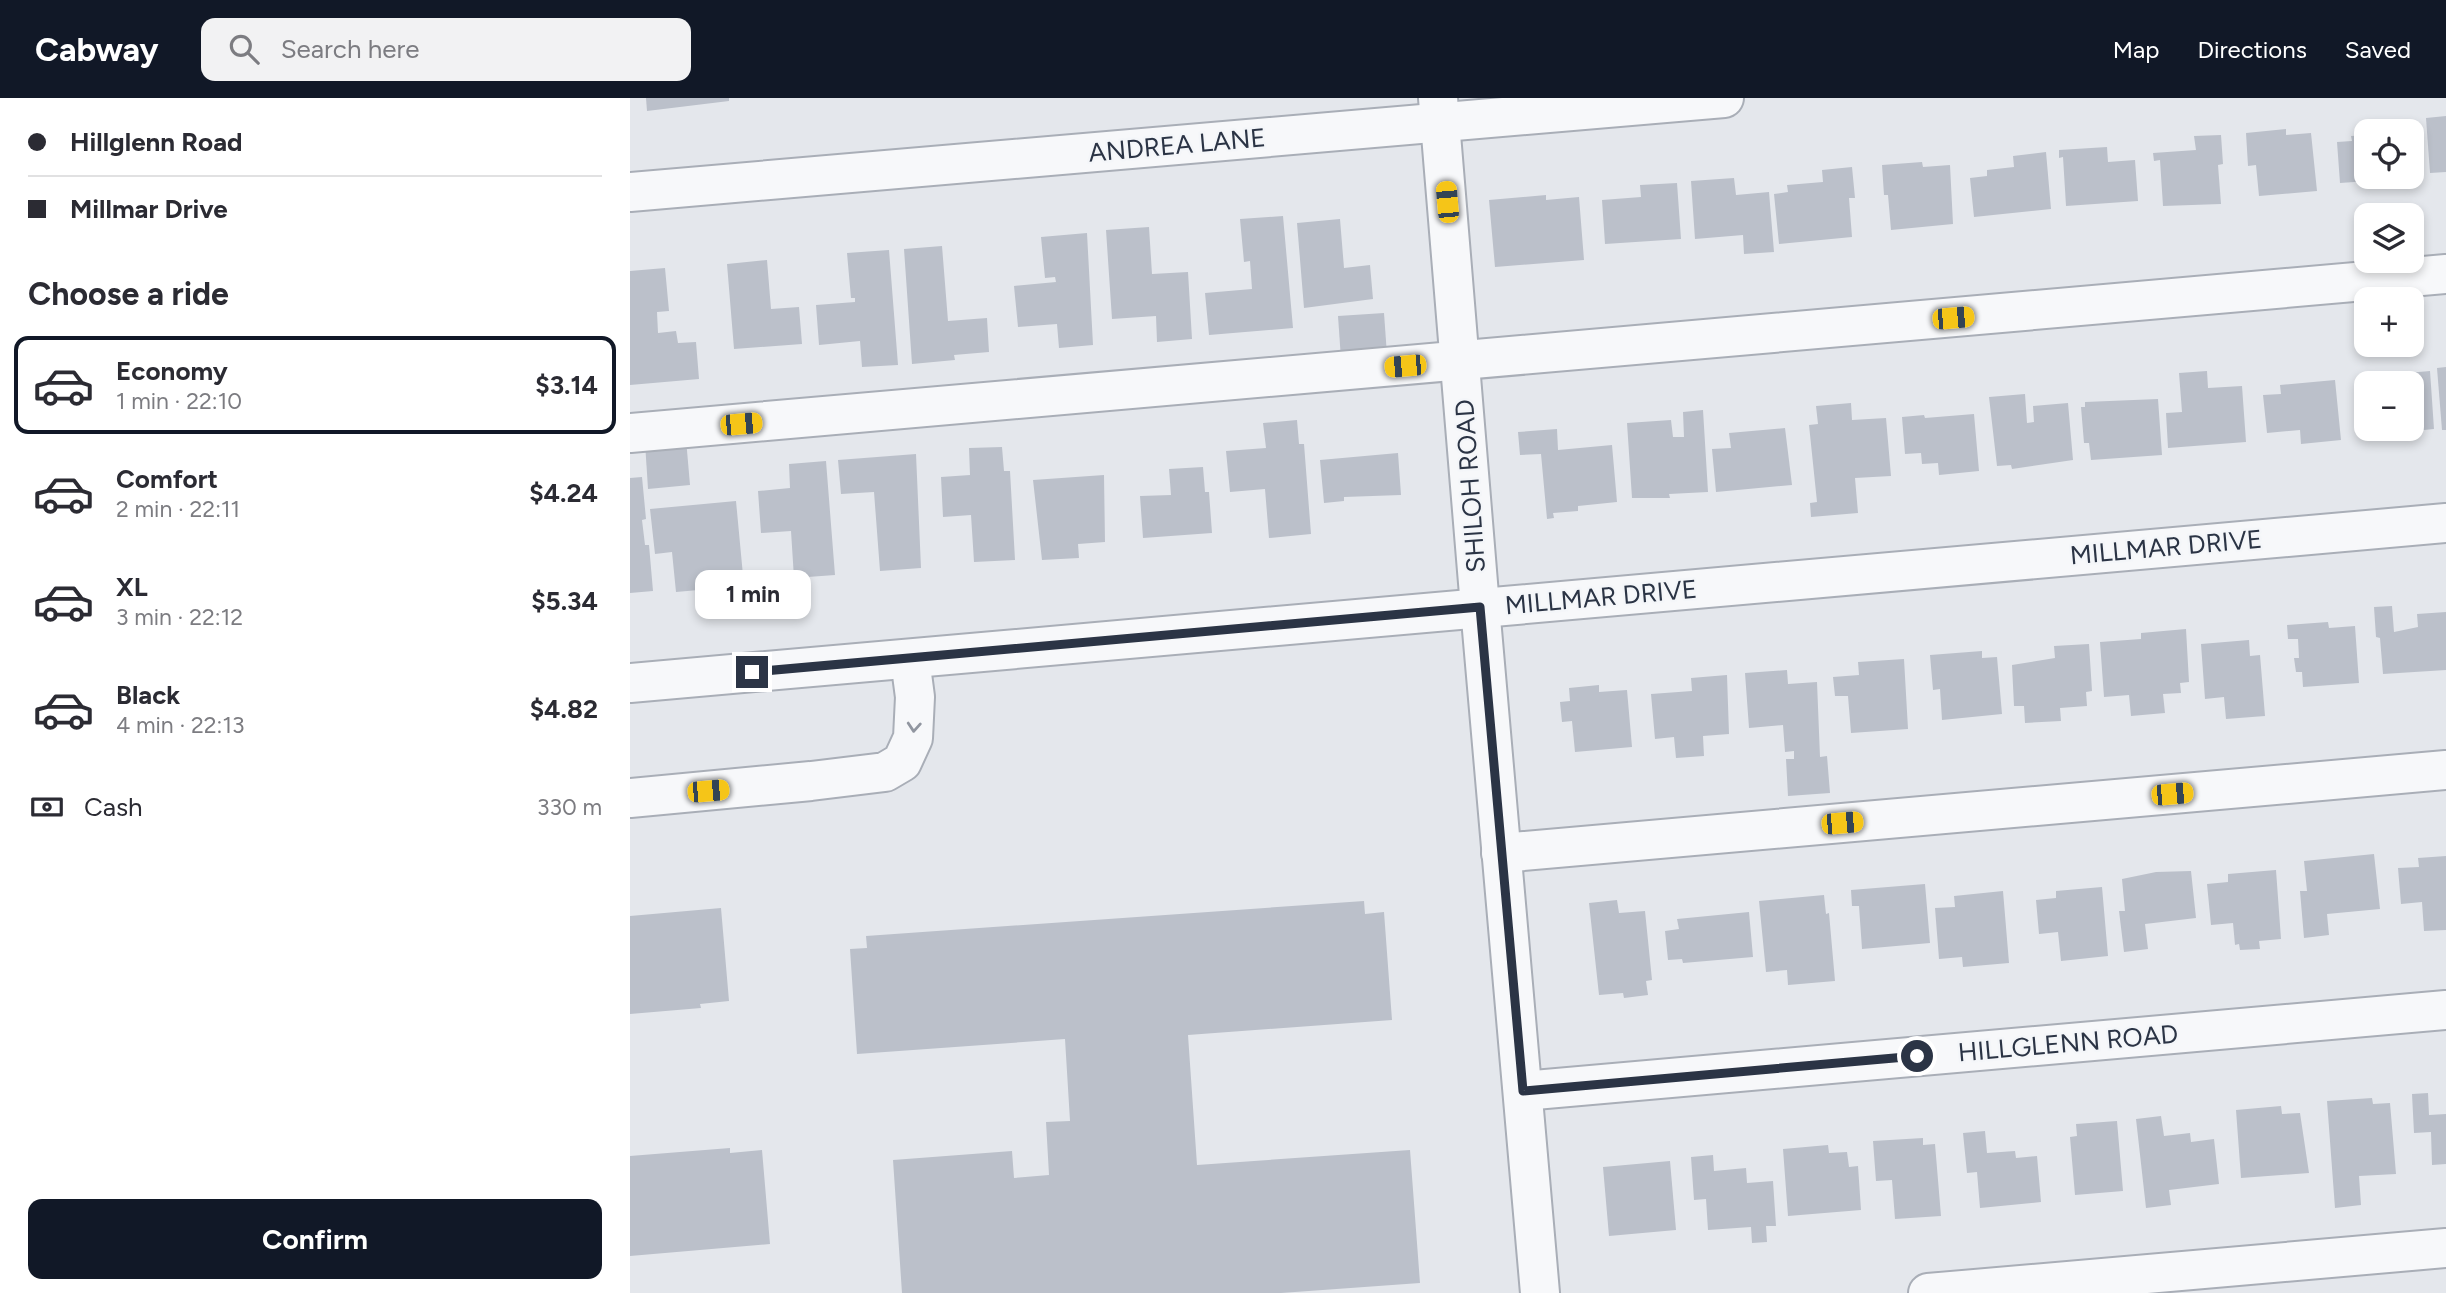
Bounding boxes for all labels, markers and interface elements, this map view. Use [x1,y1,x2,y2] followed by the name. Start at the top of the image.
[201,18,691,81] search box
[35,30,159,69] text: Cabway
[225,30,263,68] icon: search
[281,33,420,65] text: Search here
[2113,35,2159,64] text: Map
[2197,35,2307,64] text: Directions
[2345,35,2411,64] text: Saved
[2354,119,2424,441] map controls
[2354,119,2424,189] button: locate
[1087,121,1267,169] street label: ANDREA LANE
[70,126,242,158] text: Hillglenn Road
[1435,180,1460,224] car
[70,193,228,225] text: Millmar Drive
[2354,203,2424,273] button: layers
[28,275,229,313] text: Choose a ride
[2354,287,2424,357] button: +
[1932,306,1975,330] car
[32,354,95,417] icon: car
[1384,354,1427,378] car
[116,355,228,387] text: Economy
[535,369,598,401] text: $3.14
[2354,371,2424,441] button: −
[116,387,242,415] text: 1 min · 22:10
[1448,398,1492,574] street label: SHILOH ROAD
[720,412,763,436] car
[32,462,95,525] icon: car
[116,463,218,495] text: Comfort
[529,477,598,509] text: $4.24
[116,495,240,523] text: 2 min · 22:11
[2068,523,2264,571] street label: MILLMAR DRIVE
[32,570,95,633] icon: car
[694,570,810,620] callout: 1 min
[116,571,148,603] text: XL
[1503,573,1699,621] street label: MILLMAR DRIVE
[726,580,780,608] text: 1 min
[531,585,598,617] text: $5.34
[116,603,243,631] text: 3 min · 22:12
[736,656,768,688] route end
[32,678,95,741] icon: car
[116,679,180,711] text: Black
[530,693,598,725] text: $4.82
[116,711,244,739] text: 4 min · 22:13
[906,722,921,733] one-way arrow
[687,779,730,803] car
[2151,782,2194,806] car
[28,788,66,826] icon: cash
[84,791,143,823] text: Cash
[537,793,602,821] text: 330 m
[1821,811,1864,835] car
[1957,1017,2179,1069] street label: HILLGLENN ROAD
[1901,1040,1933,1072] route start
[28,1199,602,1279] button: Confirm

